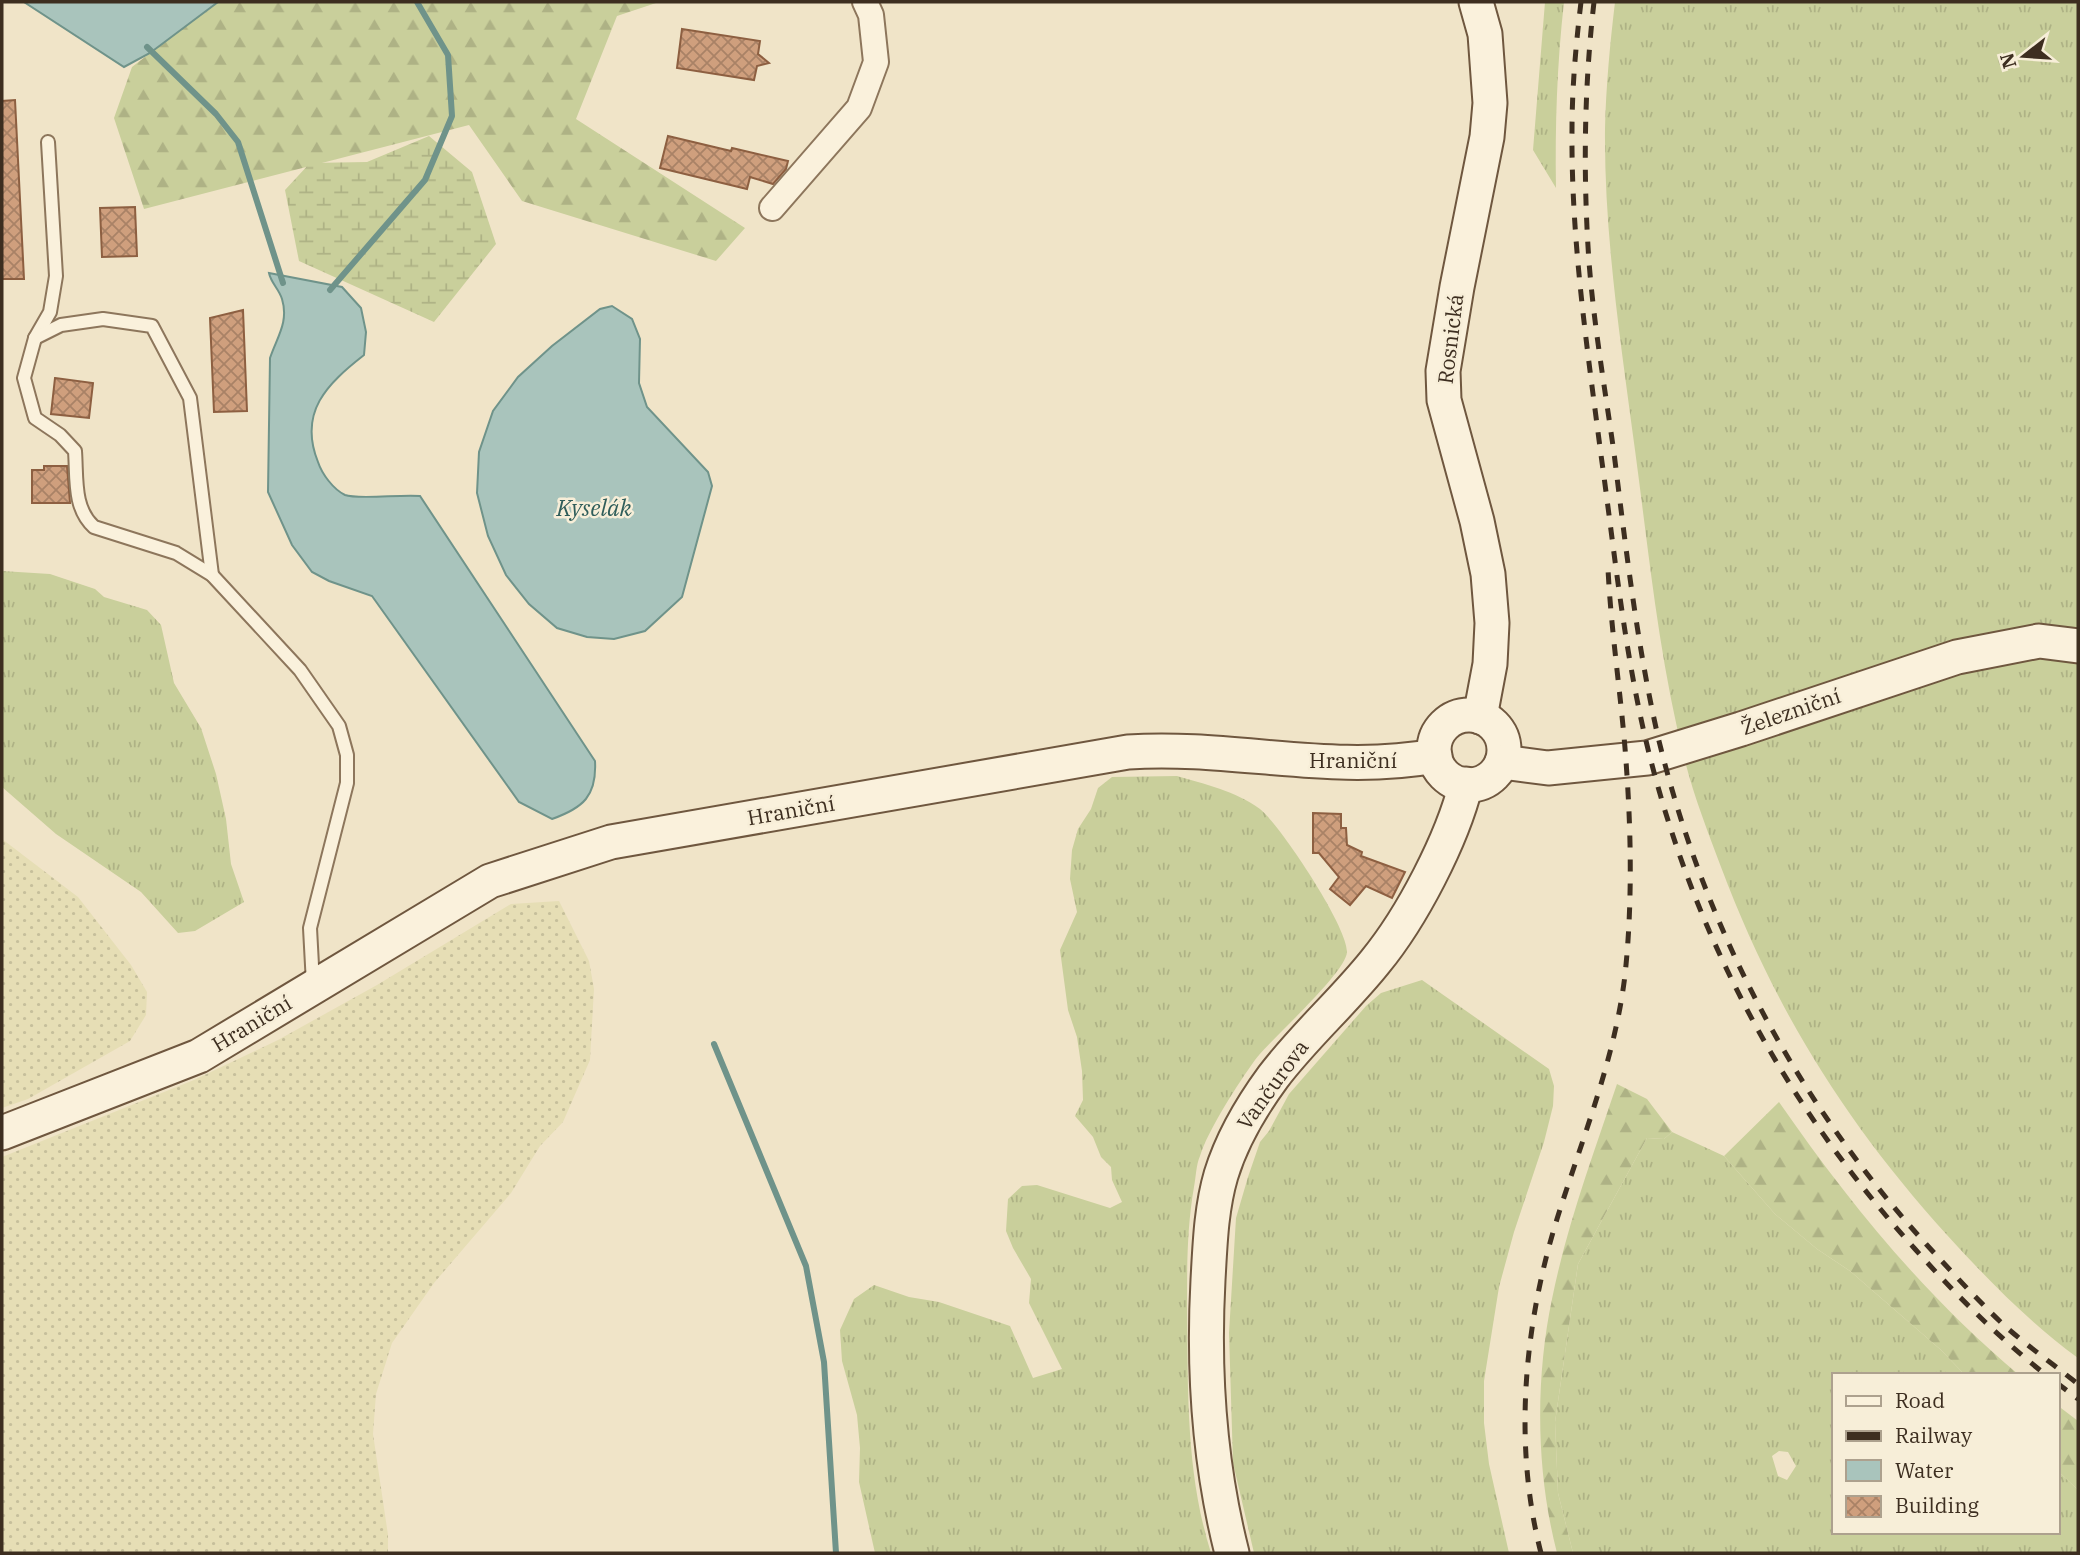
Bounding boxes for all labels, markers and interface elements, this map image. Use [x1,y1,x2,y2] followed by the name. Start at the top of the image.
[1989,21,2059,91] north arrow
[1994,50,2021,72] text: N
[1431,292,1469,385] street label: Rosnická
[555,492,632,522] water label: Kyselák
[1737,681,1844,741] street label: Železniční
[1309,746,1397,774] street label: Hraniční
[745,789,837,831] street label: Hraniční
[206,988,296,1058] street label: Hraniční
[1230,1034,1314,1135] street label: Vančurova
[1832,1373,2059,1534] legend
[1895,1386,1945,1414] text: Road
[1895,1421,1973,1449] text: Railway
[1895,1456,1954,1484] text: Water
[1895,1491,1980,1519] text: Building

